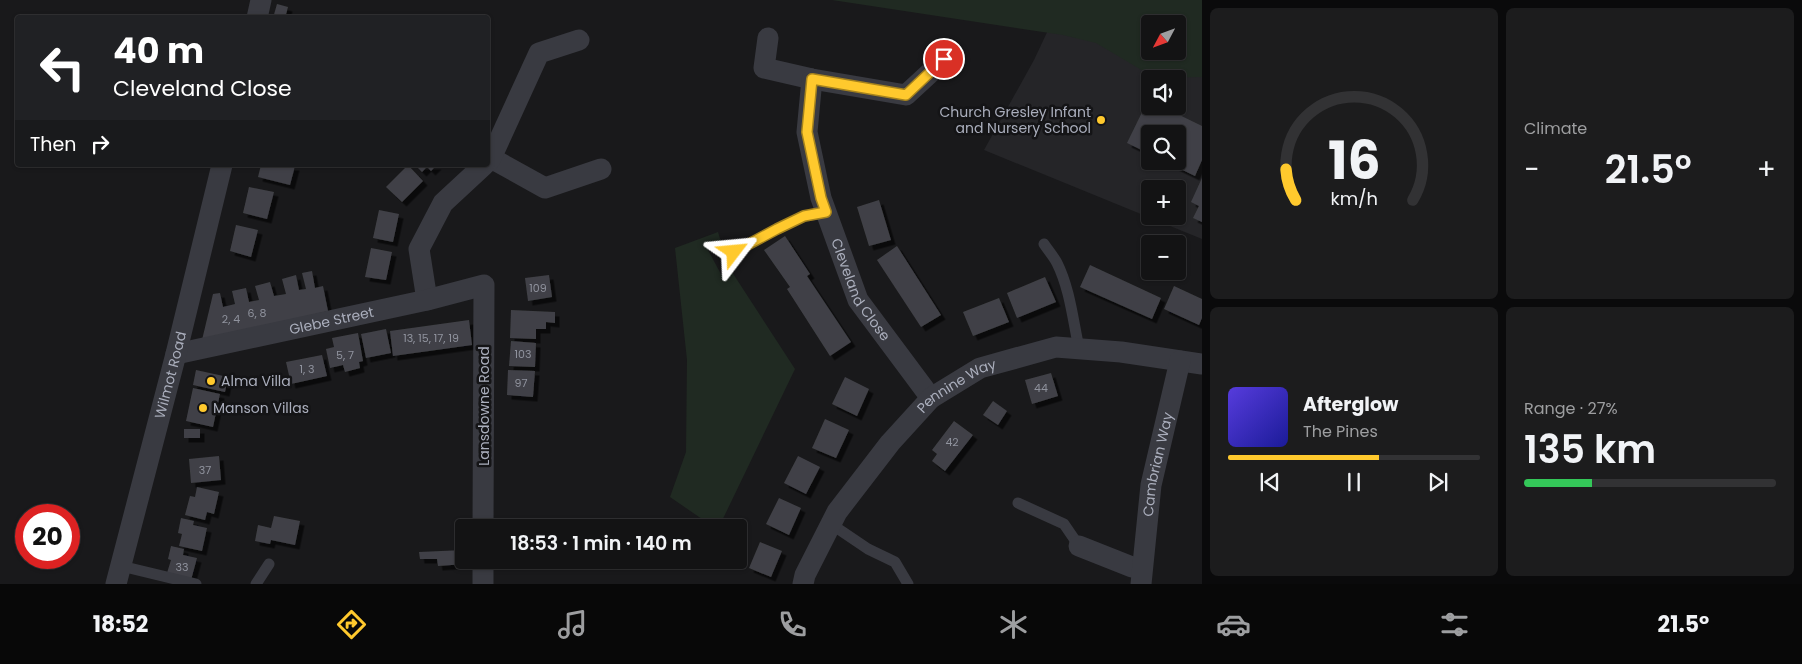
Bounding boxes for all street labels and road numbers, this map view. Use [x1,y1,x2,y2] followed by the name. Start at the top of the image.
[826,235,895,345] street label: Cleveland Close
[287,302,376,339] street label: Glebe Street
[150,329,191,421] street label: Wilmot Road
[474,346,494,466] street label: Lansdowne Road
[912,354,998,417] street label: Pennine Way
[1138,410,1178,517] street label: Cambrian Way

